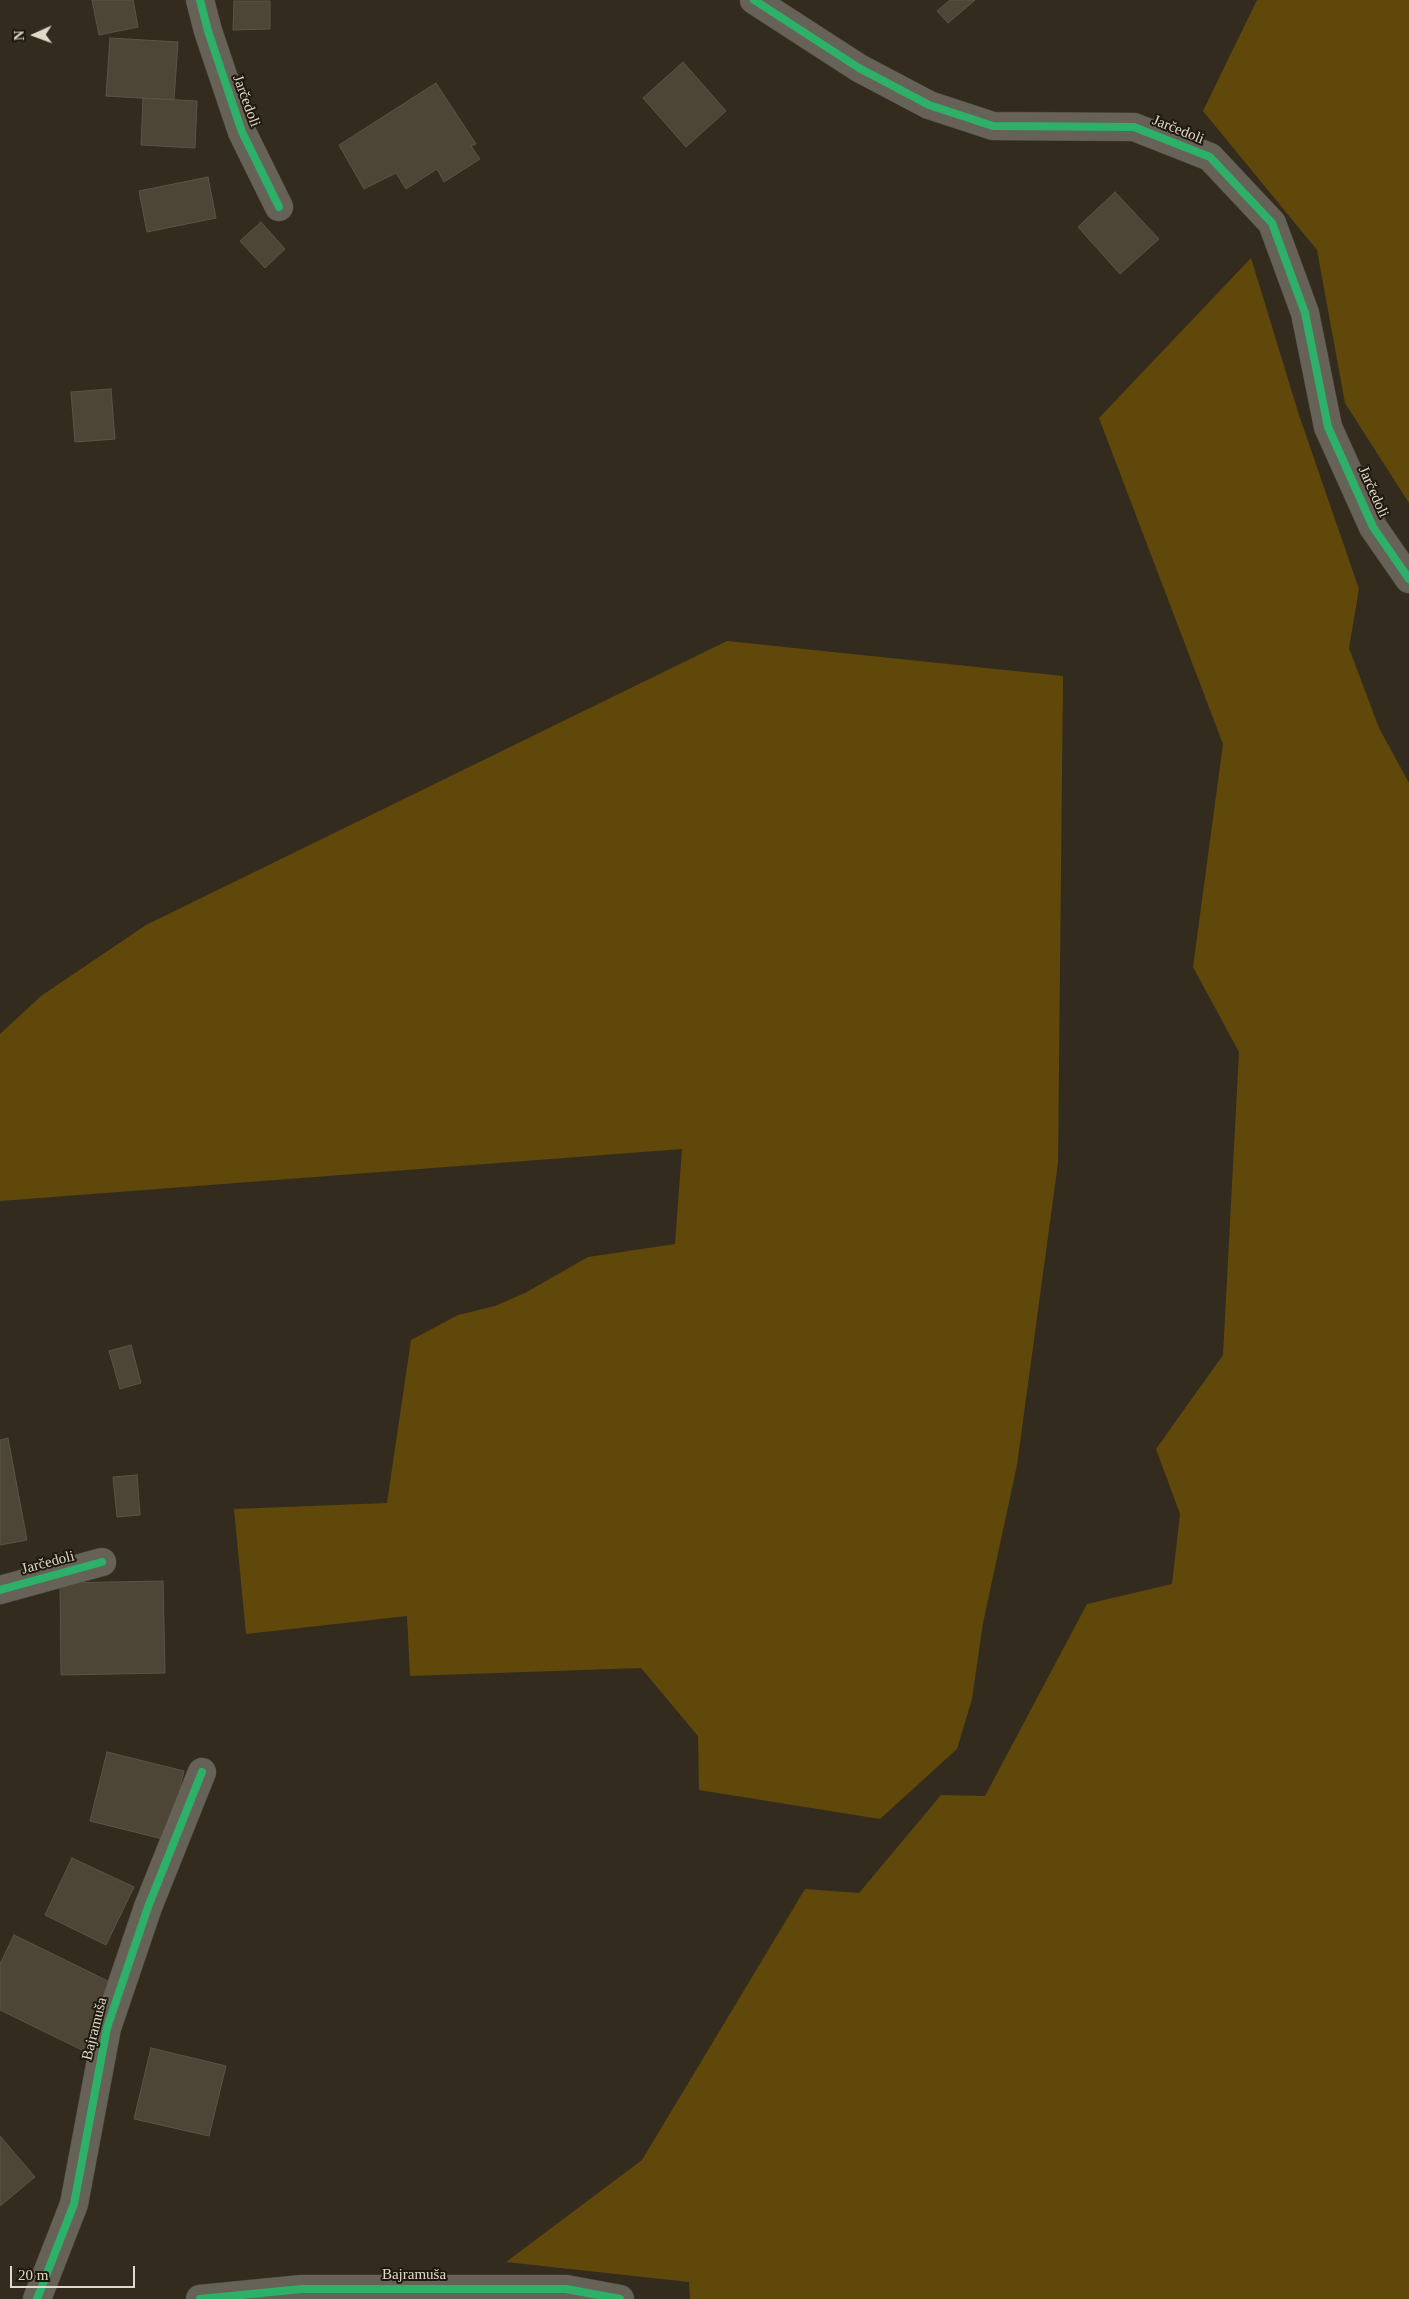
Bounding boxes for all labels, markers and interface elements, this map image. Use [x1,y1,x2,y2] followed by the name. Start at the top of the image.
[10,10,60,60] north arrow
[12,30,27,41] text: N
[228,72,264,130] street label: Jarčedoli
[1150,112,1206,148] street label: Jarčedoli
[1354,464,1392,520] street label: Jarčedoli
[20,1547,76,1579] street label: Jarčedoli
[79,1996,111,2062] street label: Bajramuša
[12,2256,138,2288] scale bar
[382,2266,446,2284] street label: Bajramuša
[18,2267,48,2283] text: 20 m

